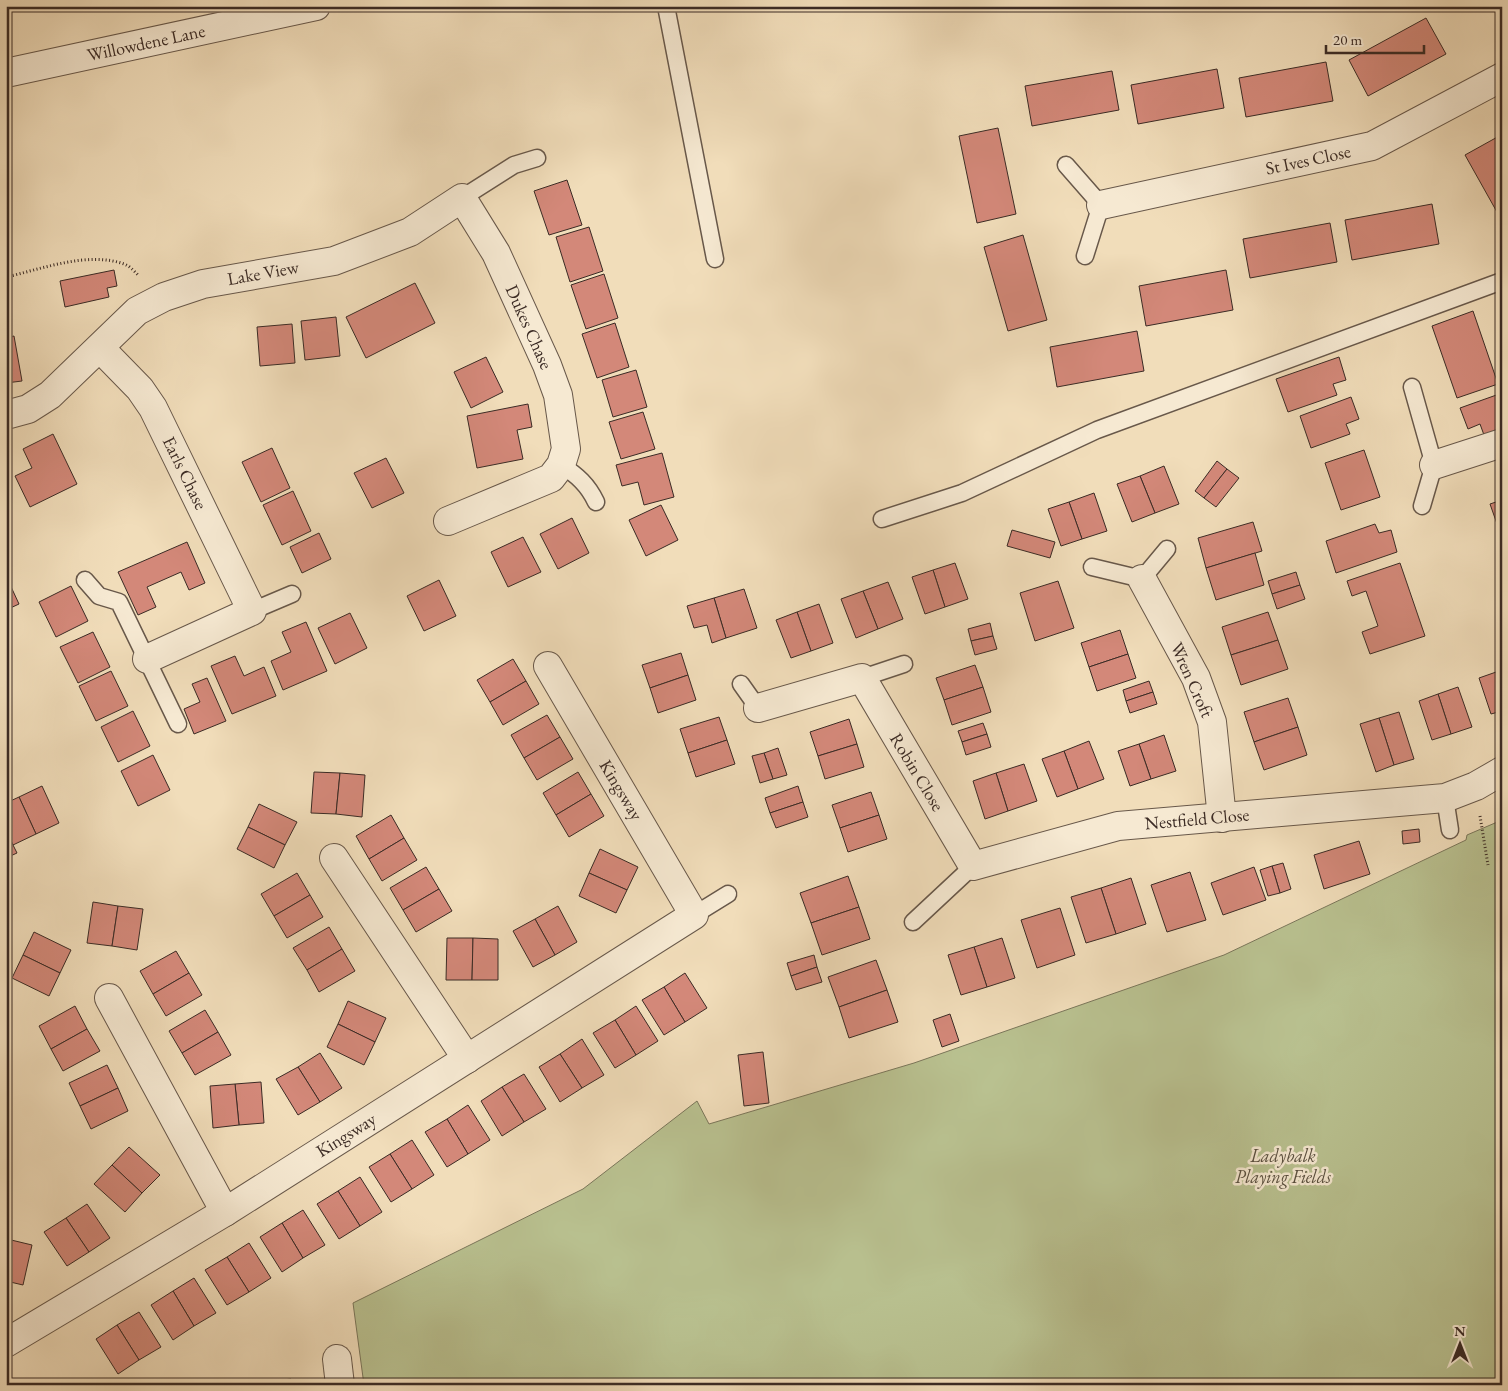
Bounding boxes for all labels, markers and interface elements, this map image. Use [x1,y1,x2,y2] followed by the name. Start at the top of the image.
[85,19,207,66] street label: Willowdene Lane
[1326,22,1423,54] scale bar
[1333,30,1362,49] text: 20 m
[1263,139,1353,180] street label: St Ives Close
[225,255,301,290] street label: Lake View
[501,281,558,373] street label: Dukes Chase
[158,432,213,513] street label: Earls Chase
[1166,639,1219,721] street label: Wren Croft
[885,728,950,815] street label: Robin Close
[594,755,649,824] street label: Kingsway
[1144,802,1250,835] street label: Nestfield Close
[311,1107,380,1162] street label: Kingsway
[1235,1144,1332,1189] park label: Ladybalk Playing Fields
[1436,1318,1486,1368] north arrow
[1454,1322,1466,1340] text: N

